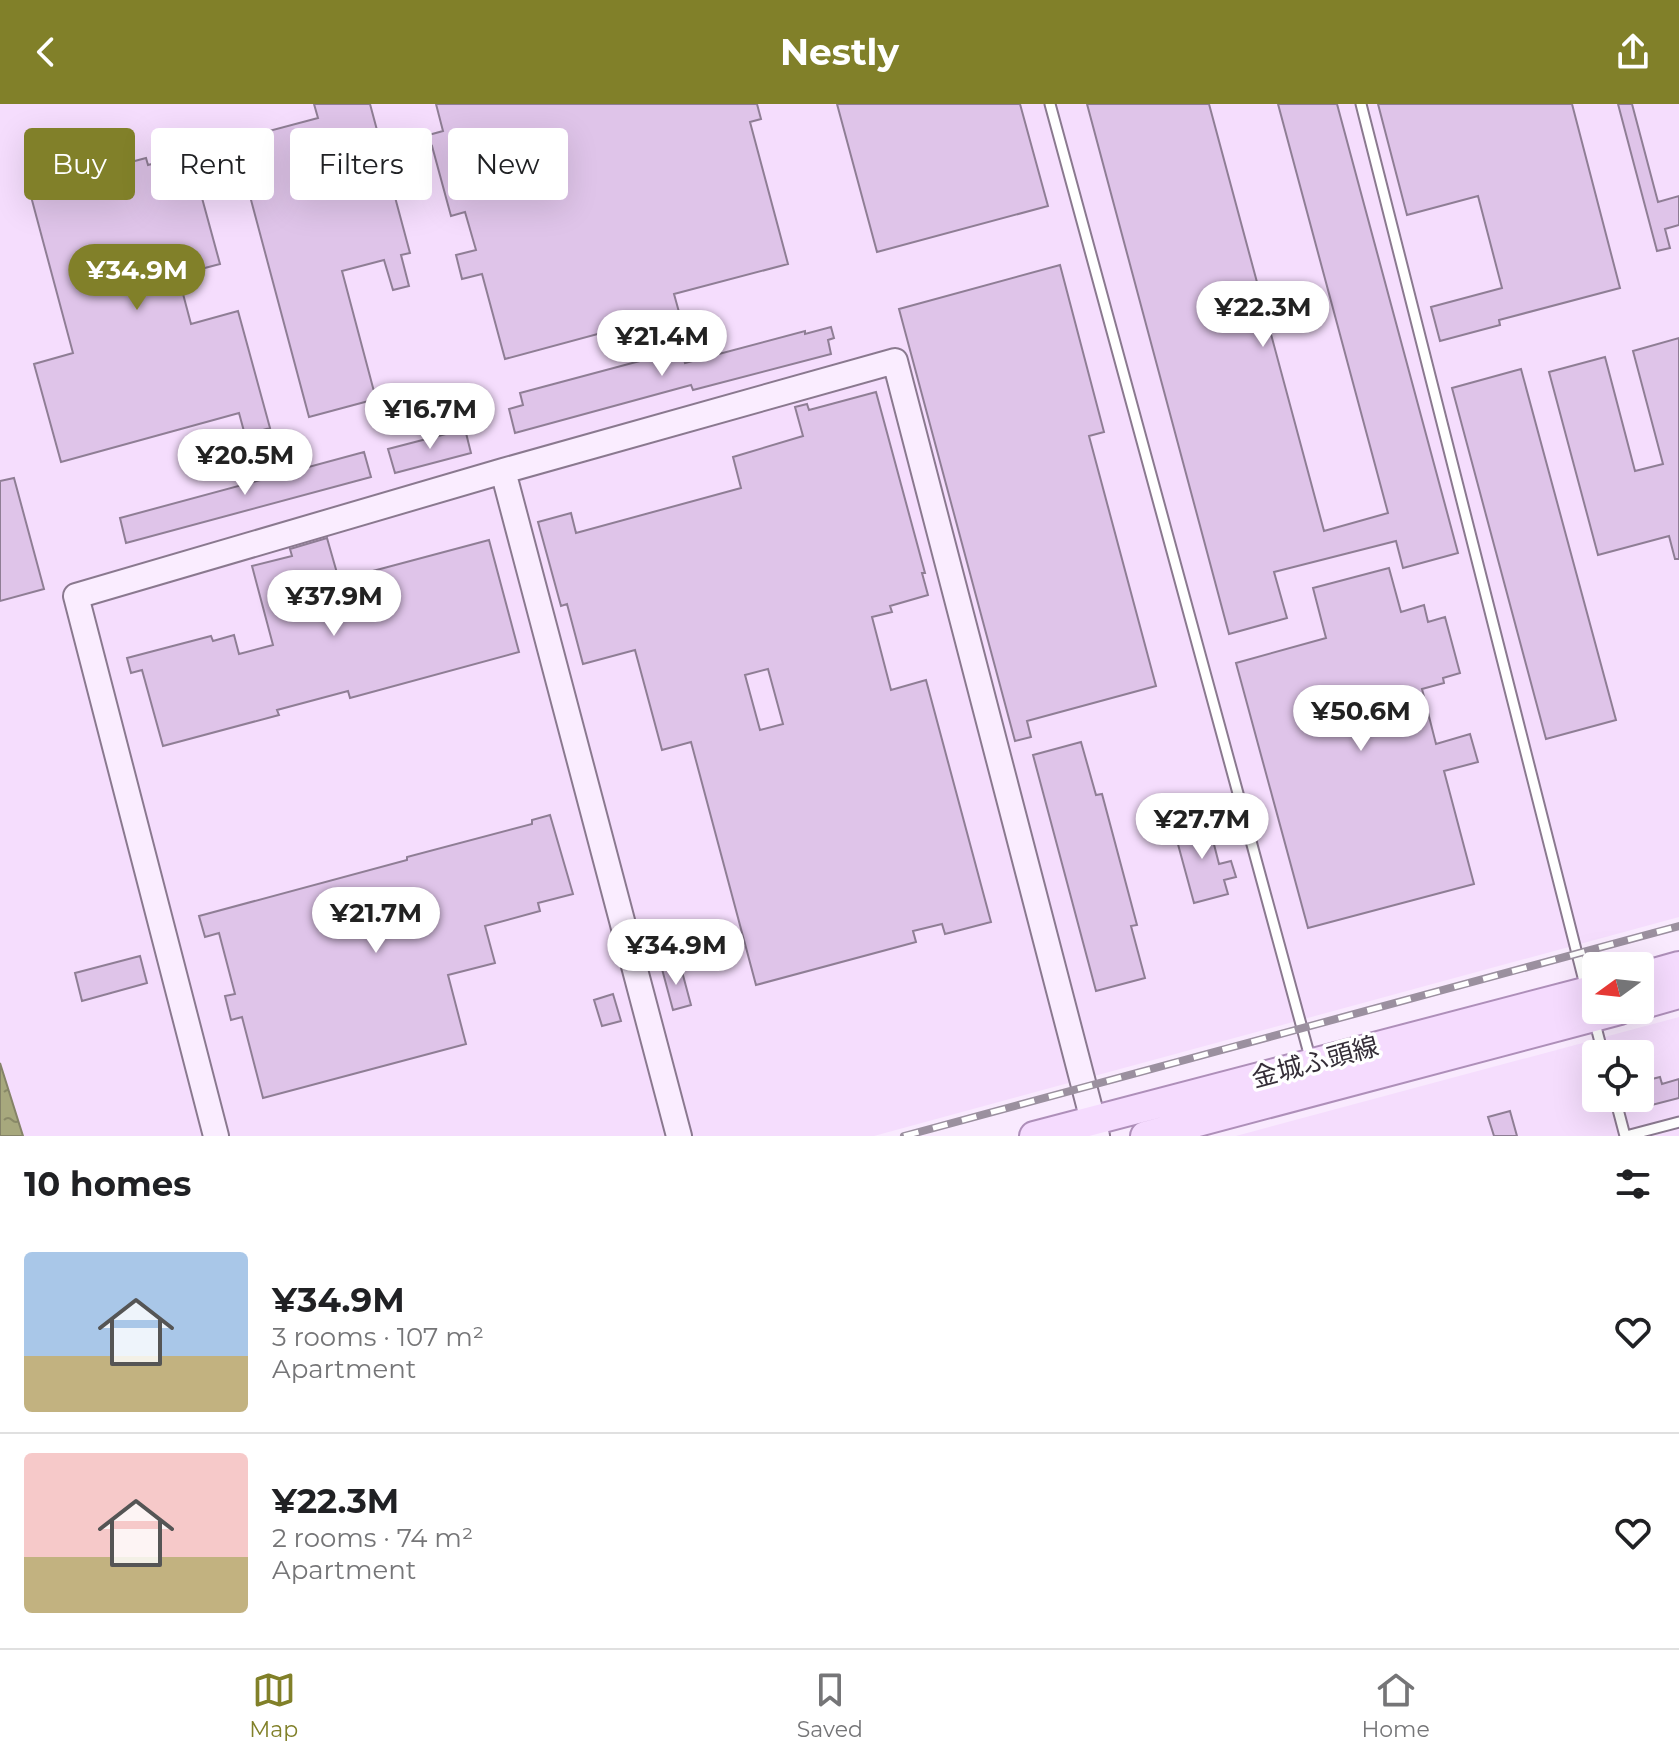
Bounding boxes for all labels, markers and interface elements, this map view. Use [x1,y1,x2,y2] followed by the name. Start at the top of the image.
[24,30,68,74] icon: back
[780,30,899,74] text: Nestly
[1611,30,1655,74] icon: share
[24,128,135,200] chip: Buy
[151,128,274,200] chip: Rent
[290,128,432,200] chip: Filters
[448,128,568,200] chip: New
[72,244,202,312] pin: ¥34.9M
[86,254,188,286] text: ¥34.9M
[1198,281,1328,349] pin: ¥22.3M
[1214,291,1312,323] text: ¥22.3M
[597,310,727,378] pin: ¥21.4M
[615,320,709,352] text: ¥21.4M
[365,383,495,451] pin: ¥16.7M
[383,393,477,425] text: ¥16.7M
[180,429,310,497] pin: ¥20.5M
[196,439,294,471] text: ¥20.5M
[269,570,399,638] pin: ¥37.9M
[285,580,383,612] text: ¥37.9M
[1296,685,1426,753] pin: ¥50.6M
[1311,695,1411,727] text: ¥50.6M
[1137,793,1267,861] pin: ¥27.7M
[1154,803,1250,835] text: ¥27.7M
[311,887,441,955] pin: ¥21.7M
[330,897,422,929] text: ¥21.7M
[611,919,741,987] pin: ¥34.9M
[625,929,727,961] text: ¥34.9M
[1582,952,1654,1024] north arrow
[1582,952,1654,1112] map controls
[1248,1030,1382,1094] street label: 金城ふ頭線
[1582,1040,1654,1112] button: locate
[1611,1162,1655,1206] icon: filters
[24,1163,191,1205] text: 10 homes
[272,1279,405,1321] text: ¥34.9M
[88,1284,184,1380] icon: home
[1611,1310,1655,1354] icon: heart
[272,1321,484,1353] text: 3 rooms · 107 m²
[272,1353,416,1385] text: Apartment
[272,1480,399,1522] text: ¥22.3M
[88,1485,184,1581] icon: home
[1611,1511,1655,1555] icon: heart
[272,1522,473,1554] text: 2 rooms · 74 m²
[272,1554,416,1586] text: Apartment
[249,1668,298,1743] tab: Map
[797,1668,863,1743] tab: Saved
[1361,1668,1430,1743] tab: Home

